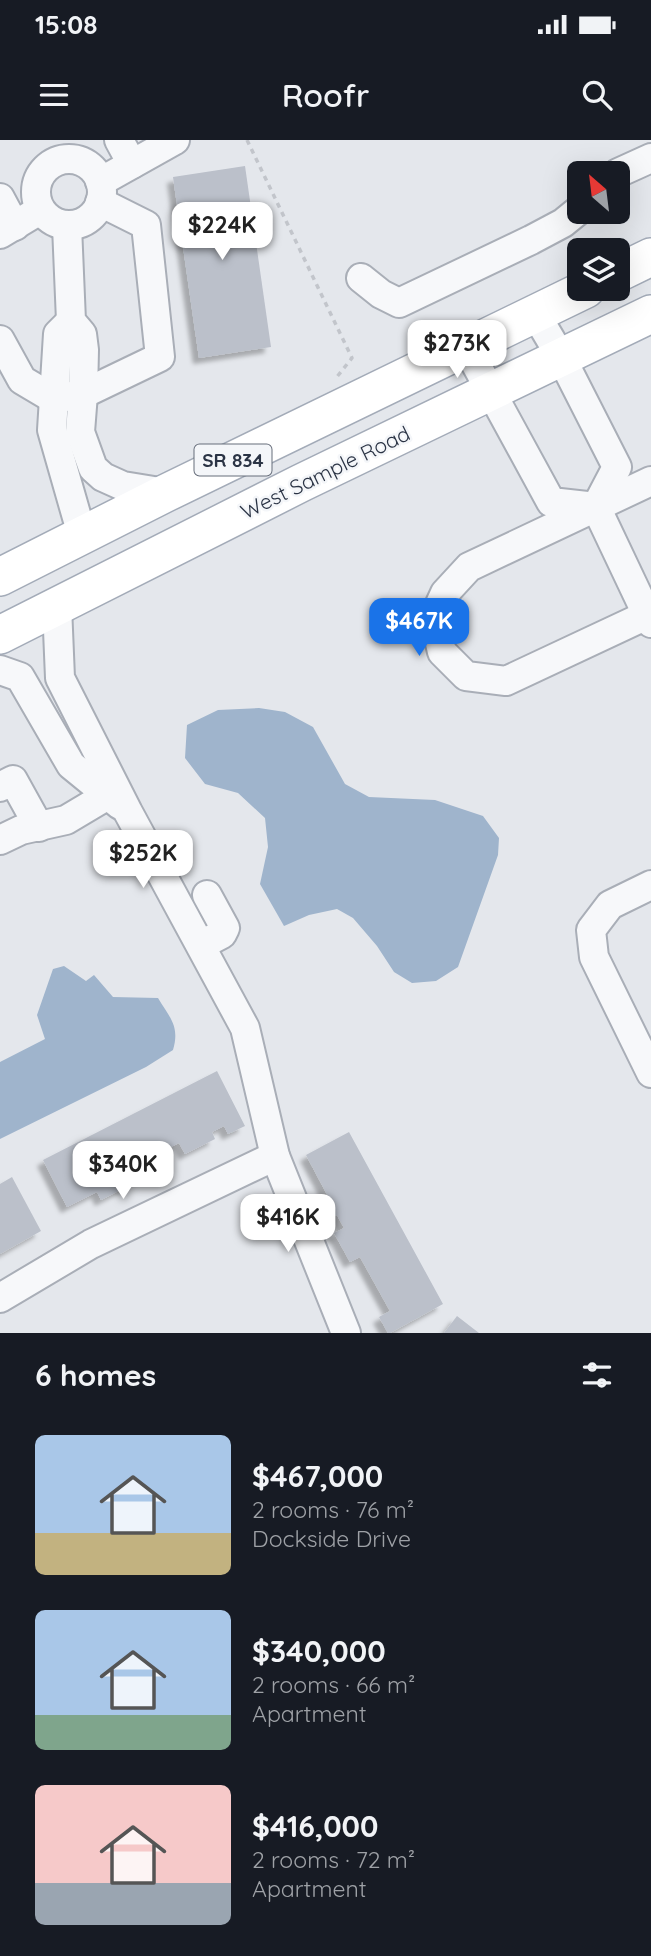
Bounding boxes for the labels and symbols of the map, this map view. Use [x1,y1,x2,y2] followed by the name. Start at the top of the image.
[567,161,630,224] north arrow
[173,202,271,262] pin: $224K
[408,320,506,380] pin: $273K
[236,420,414,524] street label: West Sample Road
[194,444,272,476] road number: SR 834
[370,598,468,658] pin: $467K
[94,830,192,890] pin: $252K
[74,1142,172,1201] pin: $340K
[239,1194,337,1254] pin: $416K

